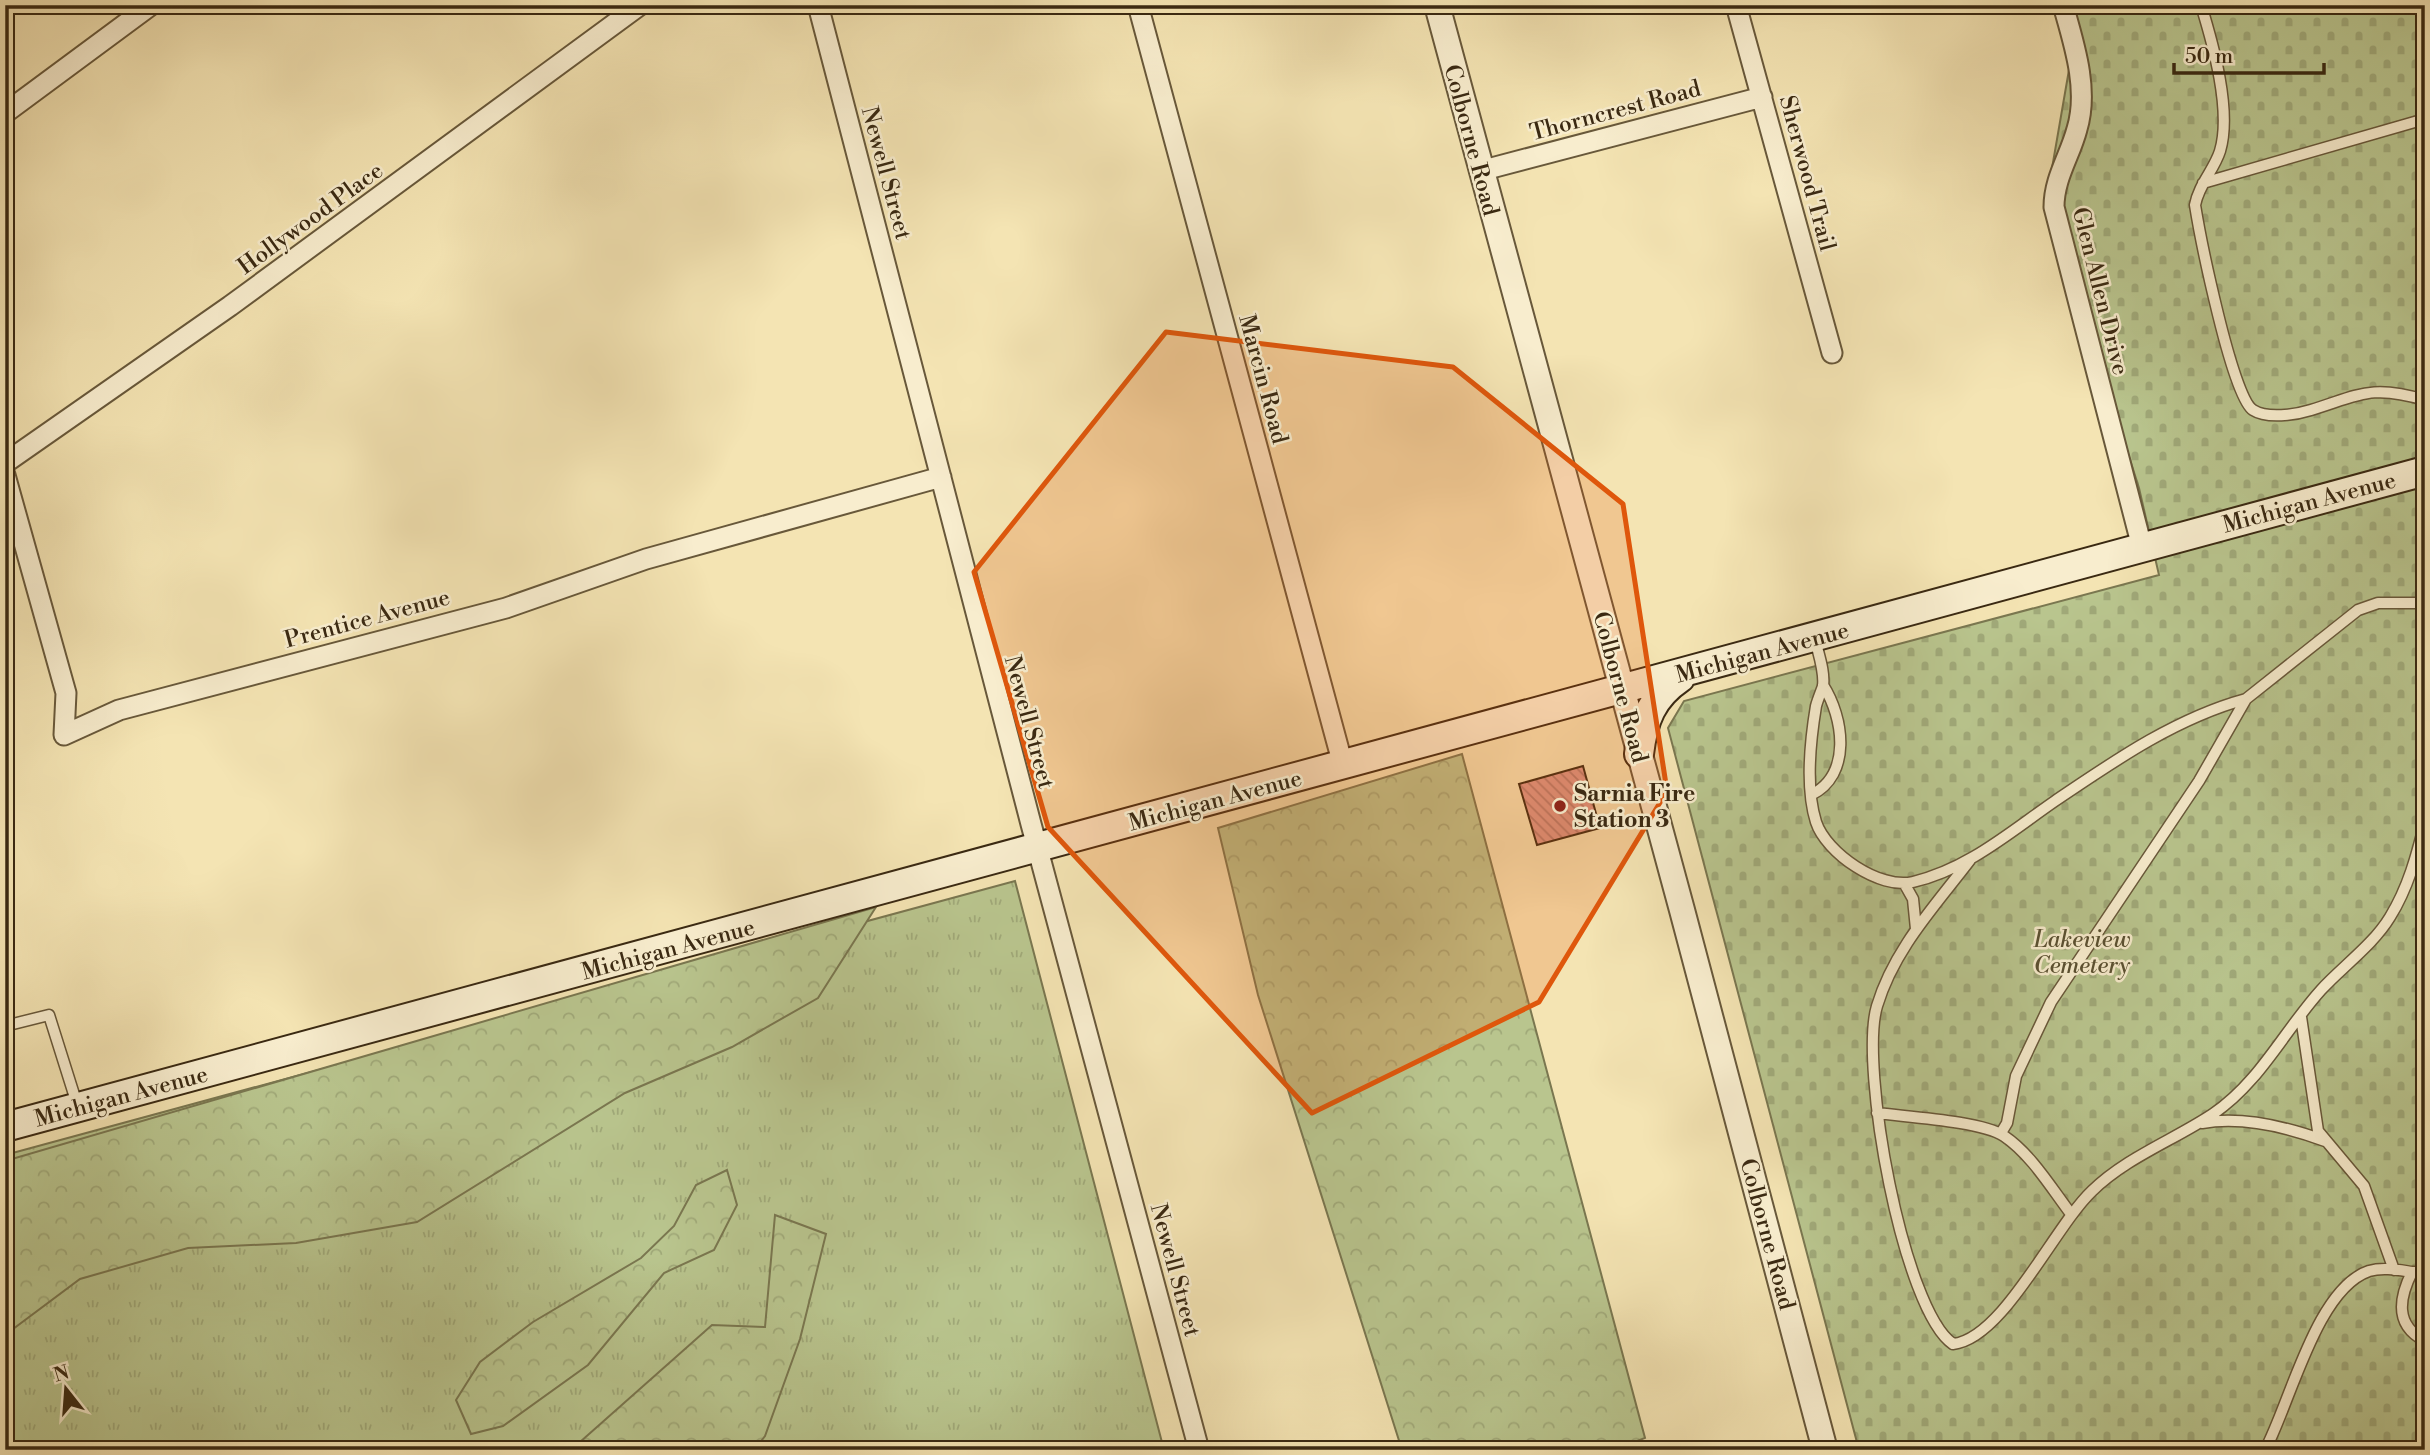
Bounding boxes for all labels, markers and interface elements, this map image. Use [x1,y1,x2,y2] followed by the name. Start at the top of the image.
[2174,32,2325,76] scale bar
[2185,44,2233,70] text: 50 m
[1437,62,1505,219] street label: Colborne Road
[1527,75,1704,147] street label: Thorncrest Road
[1773,92,1841,254] street label: Sherwood Trail
[855,104,917,243] street label: Newell Street
[232,157,389,281] street label: Hollywood Place
[2066,204,2134,378] street label: Glen Allen Drive
[1232,312,1294,447] street label: Marcin Road
[2219,466,2399,540] street label: Michigan Avenue
[281,583,453,655] street label: Prentice Avenue
[1586,609,1654,766] street label: Colborne Road
[1672,616,1852,690] street label: Michigan Avenue
[998,653,1060,792] street label: Newell Street
[1125,764,1305,838] street label: Michigan Avenue
[1574,780,1695,834] place label: Sarnia Fire Station 3
[1552,798,1568,814] marker: Sarnia Fire Station 3
[578,913,758,987] street label: Michigan Avenue
[2033,926,2131,980] park label: Lakeview Cemetery
[31,1060,211,1134] street label: Michigan Avenue
[1733,1156,1801,1313] street label: Colborne Road
[1144,1201,1206,1340] street label: Newell Street
[32,1354,102,1424] north arrow
[51,1360,72,1387] text: N

